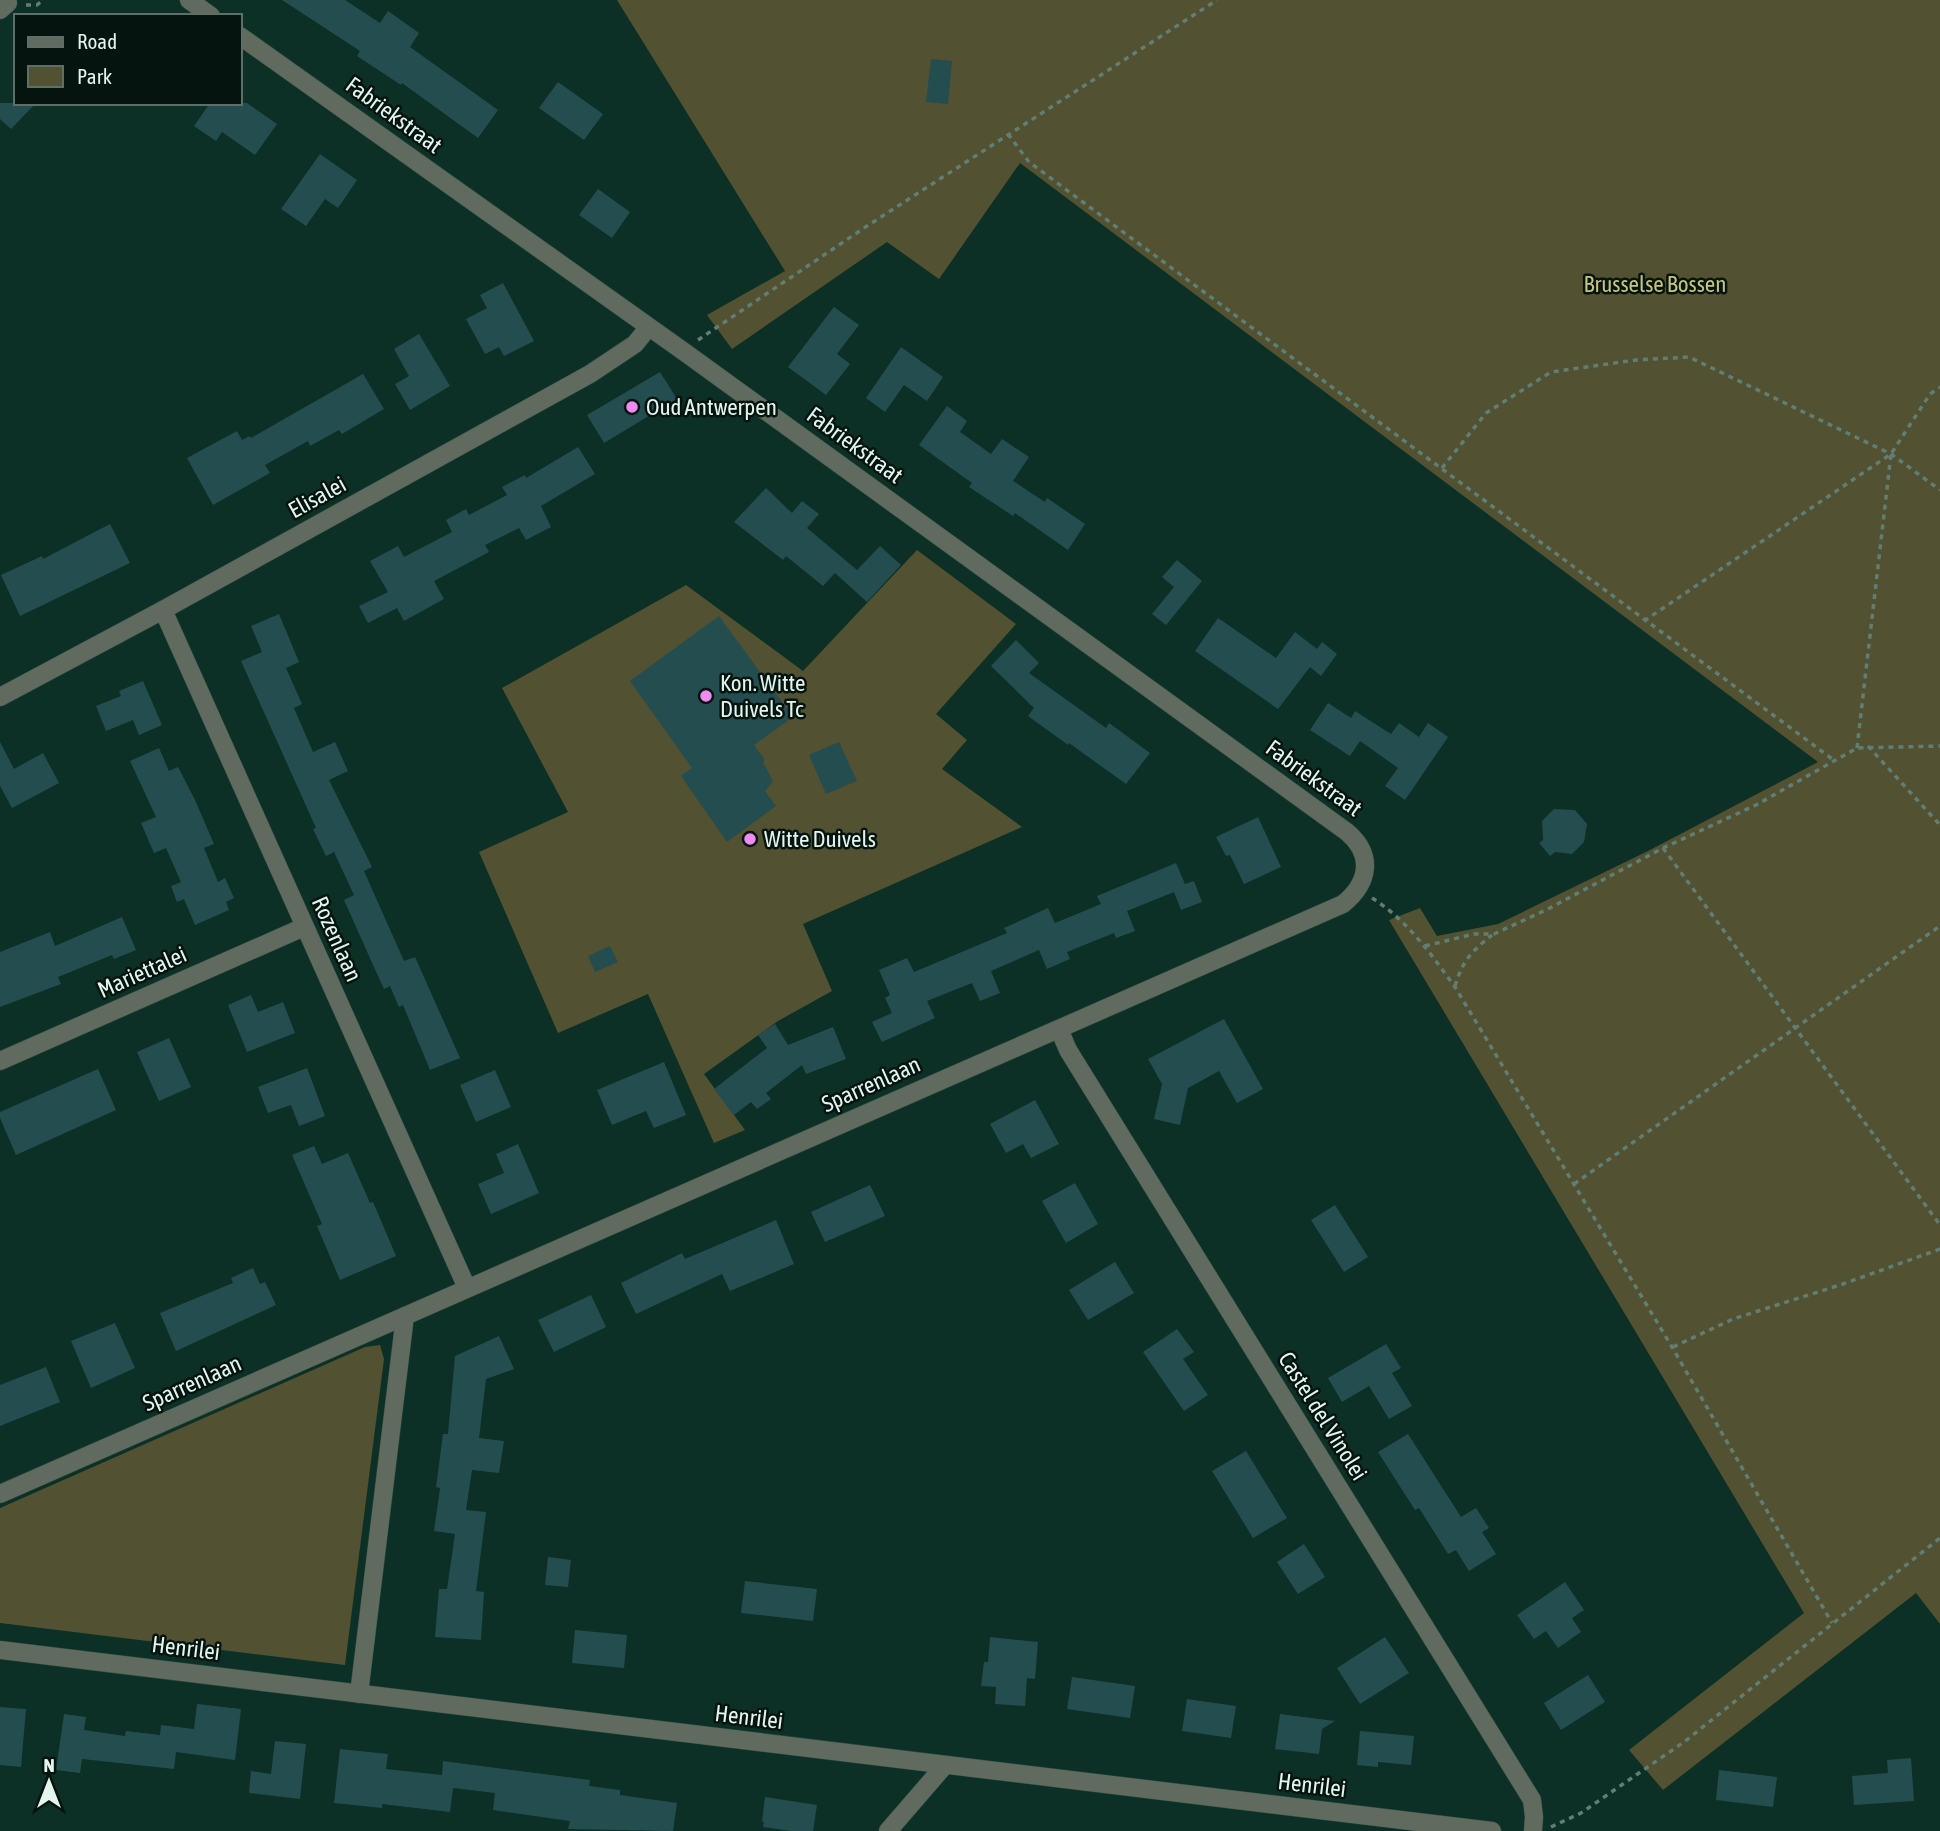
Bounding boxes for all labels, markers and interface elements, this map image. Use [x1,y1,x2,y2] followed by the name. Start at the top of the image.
[14,14,242,105] legend
[77,29,117,53] text: Road
[77,64,112,88] text: Park
[341,72,447,158] street label: Fabriekstraat
[1584,271,1726,297] park label: Brusselse Bossen
[646,394,777,420] place label: Oud Antwerpen
[624,399,640,415] marker: Oud Antwerpen
[802,402,908,488] street label: Fabriekstraat
[284,471,350,523] street label: Elisalei
[720,670,805,722] place label: Kon. Witte Duivels Tc
[698,688,714,704] marker: Kon. Witte Duivels Tc
[1261,735,1367,821] street label: Fabriekstraat
[764,826,876,852] place label: Witte Duivels
[742,831,758,847] marker: Witte Duivels
[307,892,367,986] street label: Rozenlaan
[94,941,190,1003] street label: Mariettalei
[818,1051,924,1117] street label: Sparrenlaan
[1273,1347,1373,1485] street label: Castel del Vinolei
[139,1350,245,1416] street label: Sparrenlaan
[150,1631,222,1665] street label: Henrilei
[713,1700,785,1734] street label: Henrilei
[14,1747,84,1817] north arrow
[43,1754,55,1776] text: N
[1276,1768,1348,1802] street label: Henrilei

